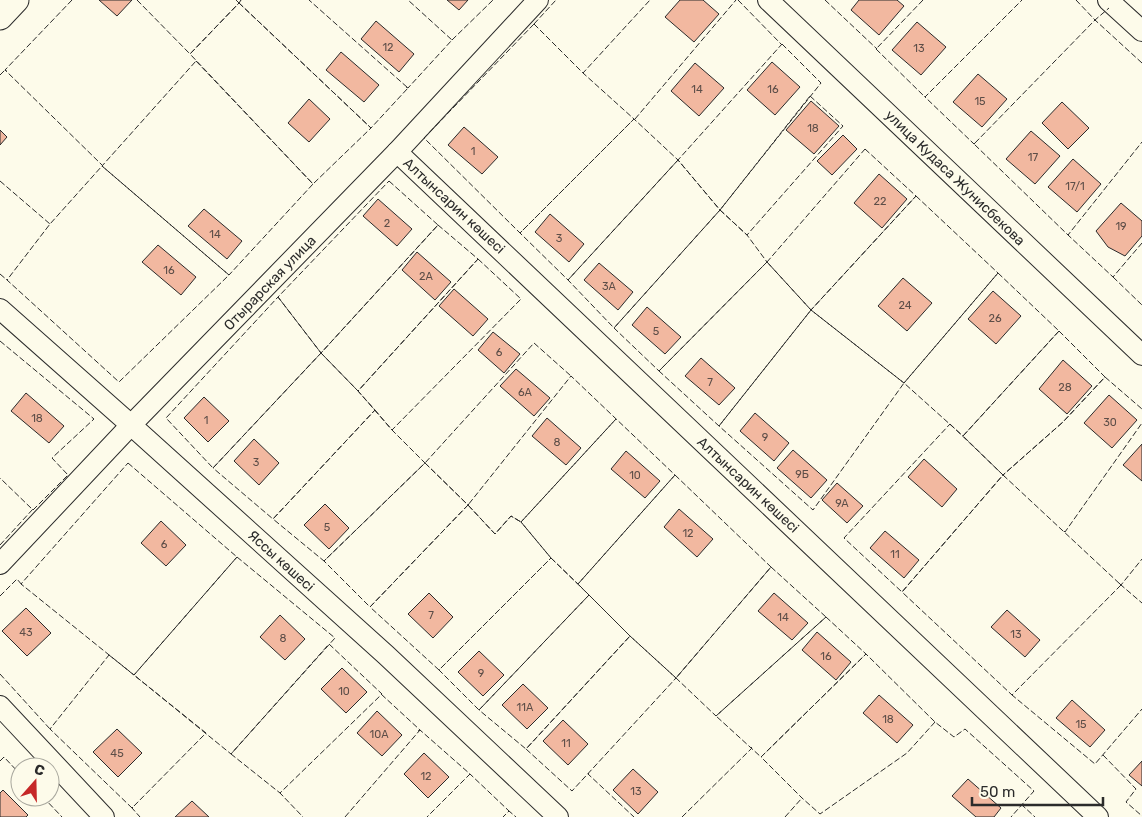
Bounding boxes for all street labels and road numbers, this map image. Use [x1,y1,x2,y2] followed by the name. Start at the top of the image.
[882,107,1028,249] street label: улица Кудаса Жунисбекова
[400,154,508,258] street label: Алтынсарин көшесі
[220,232,320,334] street label: Отырарская улица
[694,433,802,537] street label: Алтынсарин көшесі
[244,527,318,595] street label: Яссы көшесі

